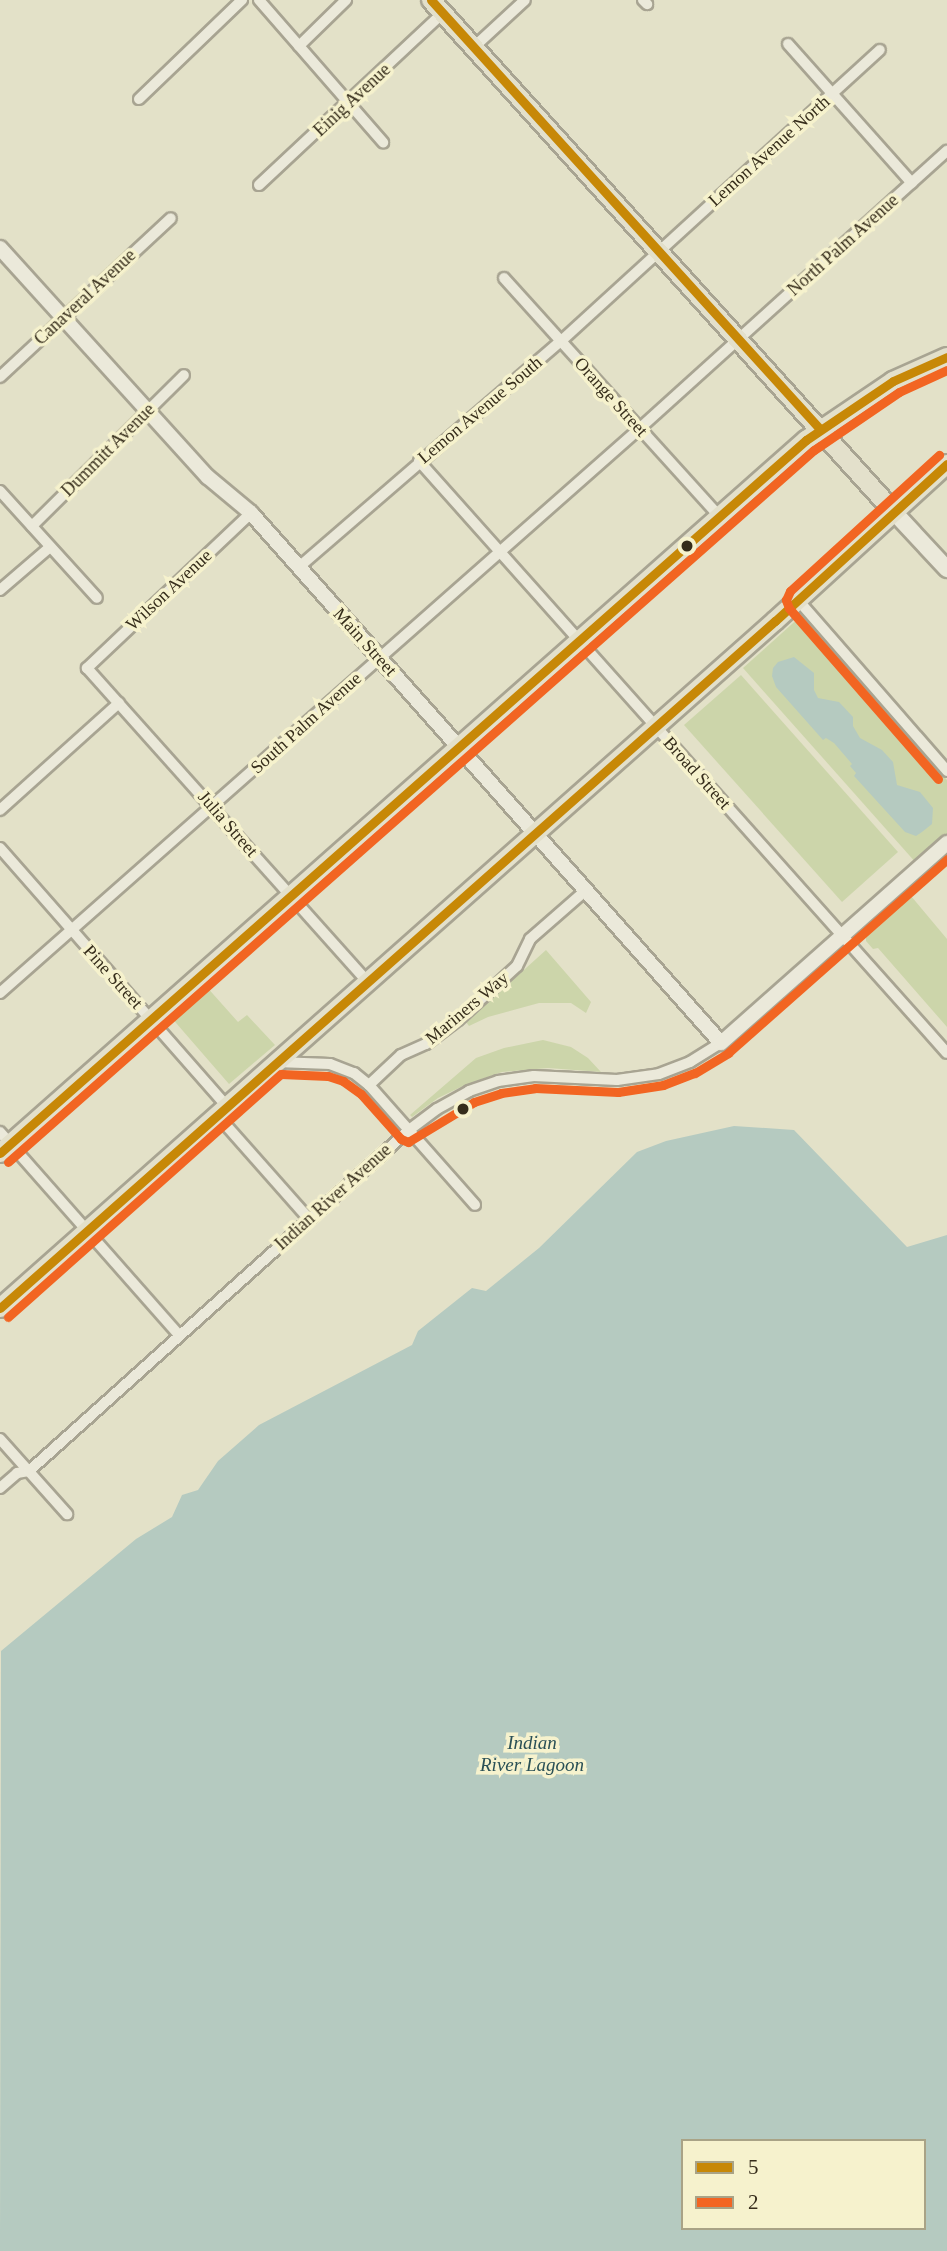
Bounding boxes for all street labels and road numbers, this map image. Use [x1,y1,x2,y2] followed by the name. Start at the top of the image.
[309,59,395,141] street label: Einig Avenue
[704,91,834,211] street label: Lemon Avenue North
[783,189,903,301] street label: North Palm Avenue
[29,244,141,350] street label: Canaveral Avenue
[413,351,547,469] street label: Lemon Avenue South
[570,353,652,441] street label: Orange Street
[56,398,160,502] street label: Dummitt Avenue
[121,544,217,636] street label: Wilson Avenue
[329,603,401,681] street label: Main Street
[246,667,366,779] street label: South Palm Avenue
[659,732,735,814] street label: Broad Street
[193,787,263,861] street label: Julia Street
[79,941,147,1013] street label: Pine Street
[421,967,513,1049] street label: Mariners Way
[270,1139,396,1255] street label: Indian River Avenue

